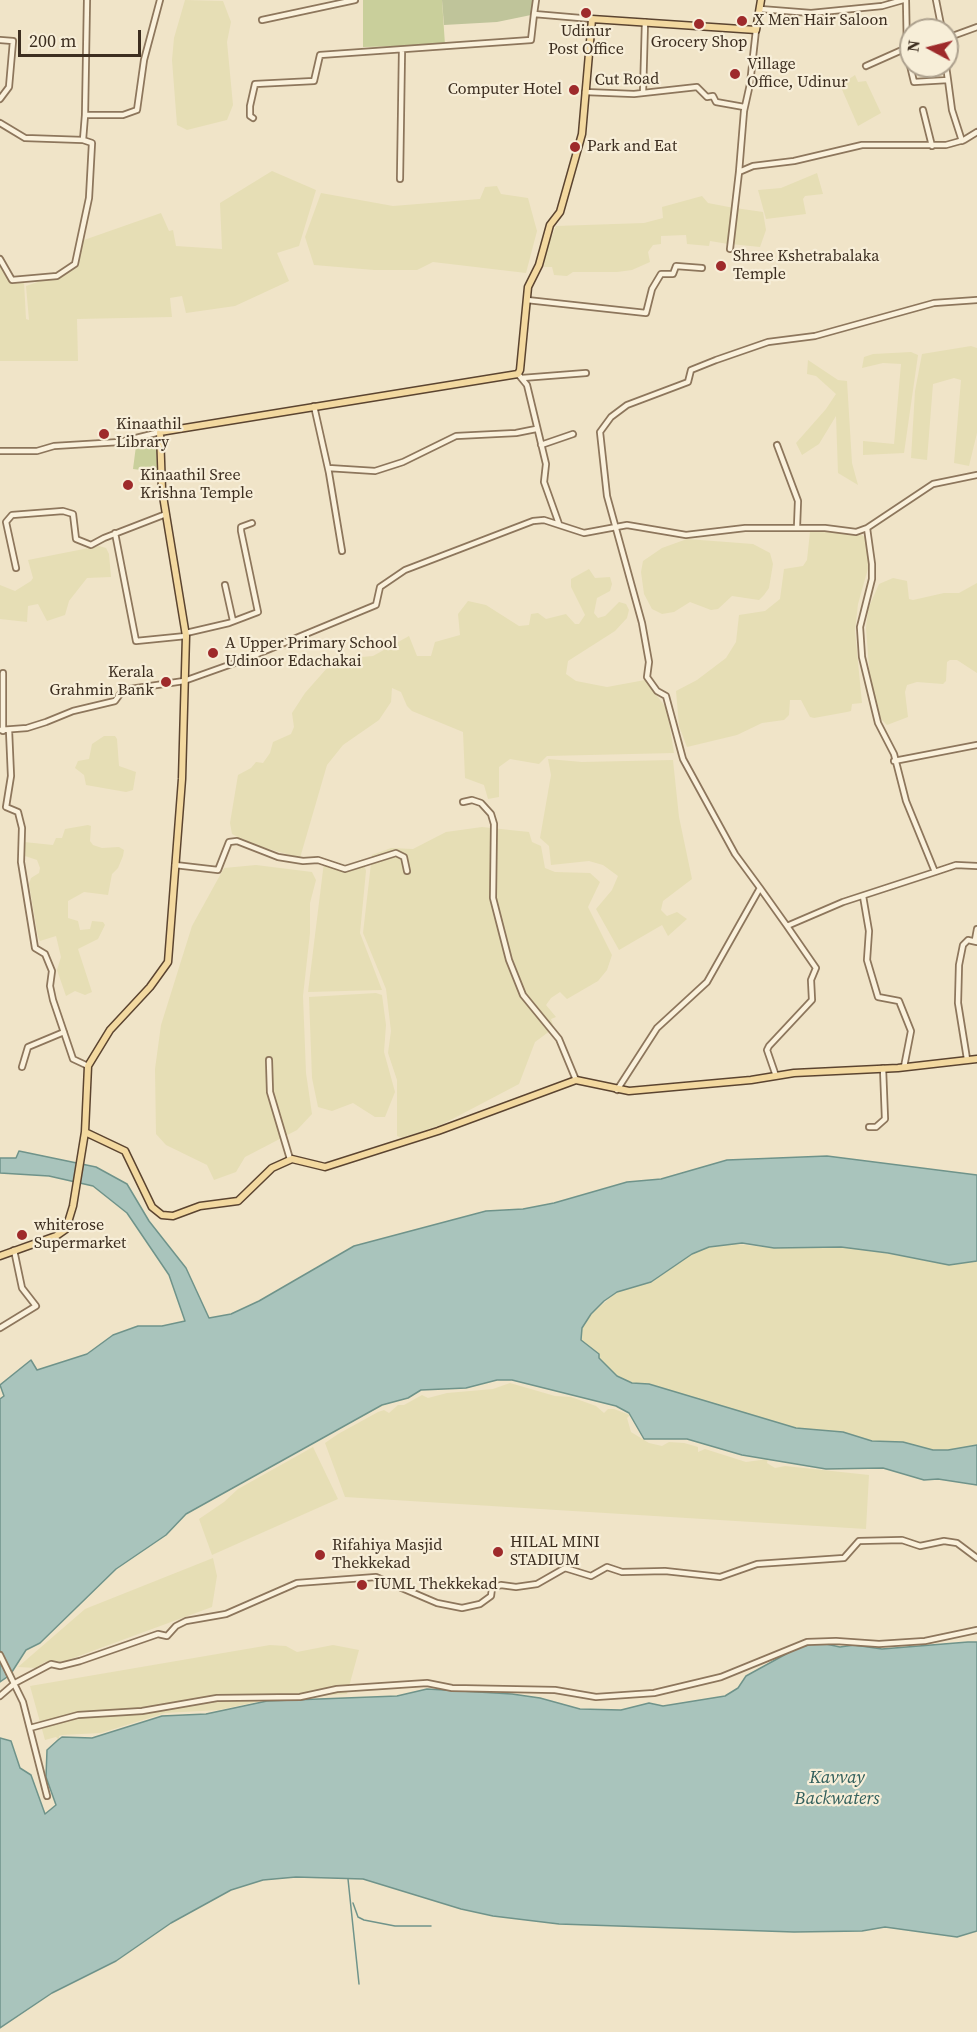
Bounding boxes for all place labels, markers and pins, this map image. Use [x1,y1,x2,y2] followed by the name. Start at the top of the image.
[579,6,593,20] marker: Udinur Post Office
[754,11,888,31] place label: X Men Hair Saloon
[735,14,749,28] marker: X Men Hair Saloon
[692,17,706,31] marker: Grocery Shop
[548,22,624,60] place label: Udinur Post Office
[651,33,747,53] place label: Grocery Shop
[747,55,848,93] place label: Village Office, Udinur
[728,67,742,81] marker: Village Office, Udinur
[448,80,562,100] place label: Computer Hotel
[567,83,581,97] marker: Computer Hotel
[587,137,677,157] place label: Park and Eat
[568,140,582,154] marker: Park and Eat
[733,247,879,285] place label: Shree Kshetrabalaka Temple
[714,259,728,273] marker: Shree Kshetrabalaka Temple
[116,415,182,453] place label: Kinaathil Library
[97,427,111,441] marker: Kinaathil Library
[140,466,253,504] place label: Kinaathil Sree Krishna Temple
[121,478,135,492] marker: Kinaathil Sree Krishna Temple
[225,634,397,672] place label: A Upper Primary School Udinoor Edachakai
[206,646,220,660] marker: A Upper Primary School Udinoor Edachakai
[50,663,154,701] place label: Kerala Grahmin Bank
[159,675,173,689] marker: Kerala Grahmin Bank
[34,1216,126,1254] place label: whiterose Supermarket
[15,1228,29,1242] marker: whiterose Supermarket
[510,1533,600,1571] place label: HILAL MINI STADIUM
[332,1536,442,1574] place label: Rifahiya Masjid Thekkekad
[491,1545,505,1559] marker: HILAL MINI STADIUM
[313,1548,327,1562] marker: Rifahiya Masjid Thekkekad
[374,1575,498,1595] place label: IUML Thekkekad
[355,1578,369,1592] marker: IUML Thekkekad

